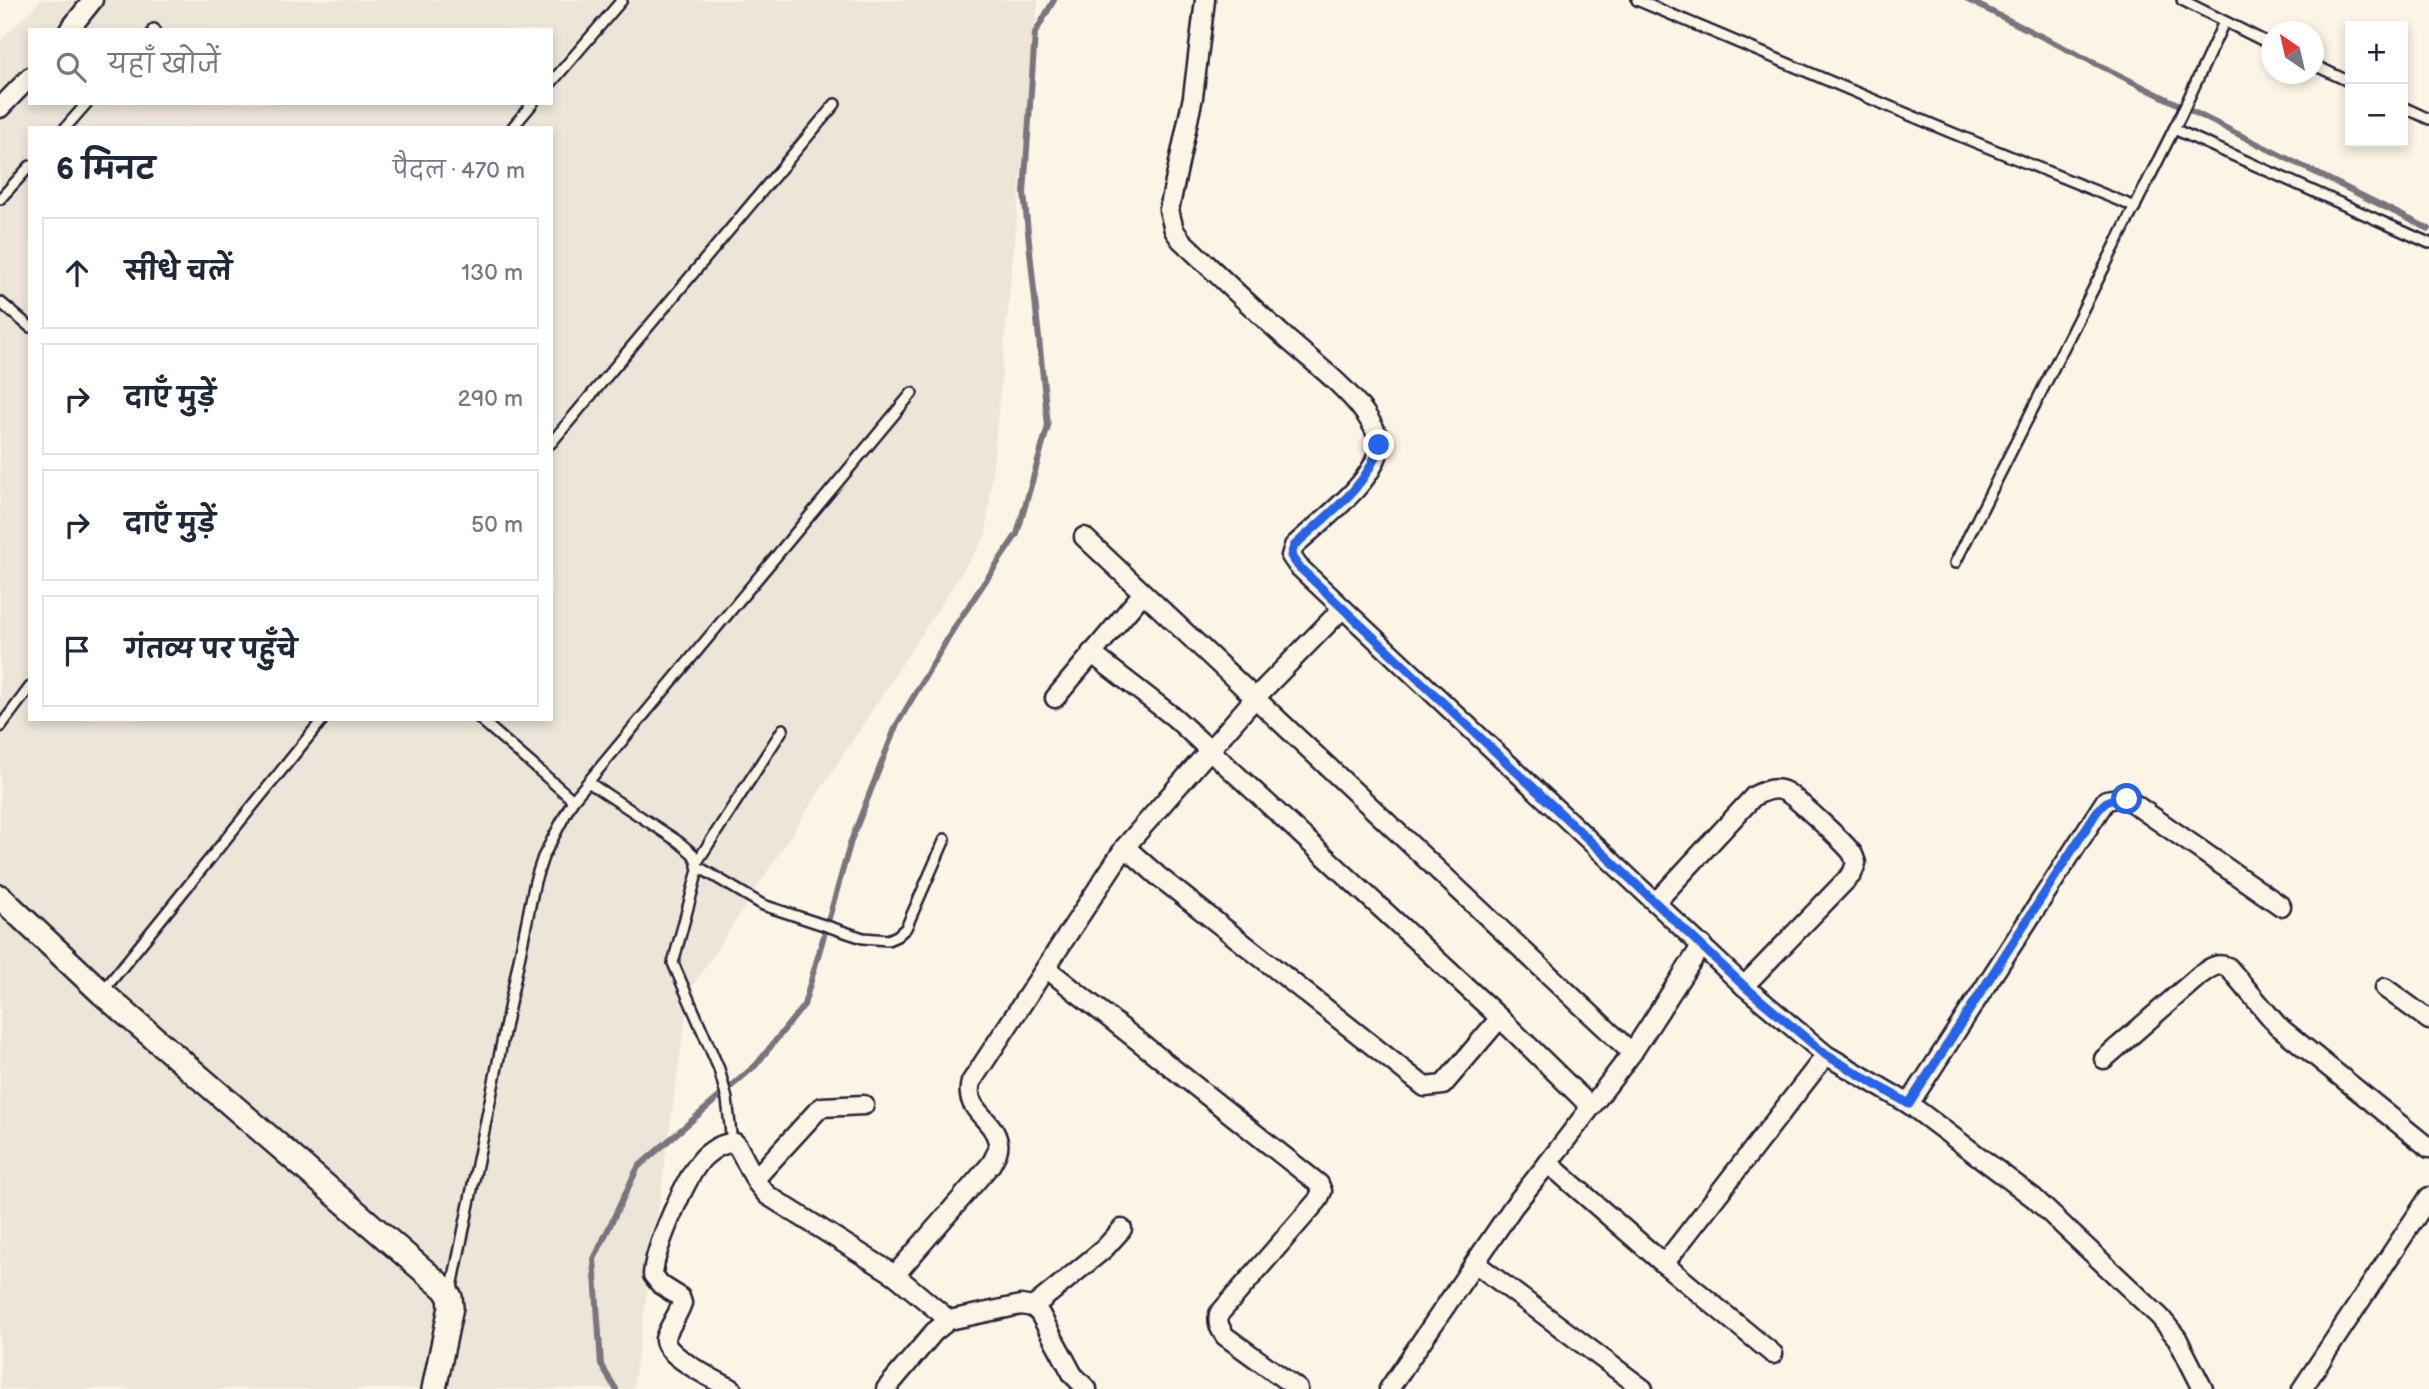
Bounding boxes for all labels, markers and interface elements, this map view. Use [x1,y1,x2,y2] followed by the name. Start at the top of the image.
[2261,21,2324,84] north arrow
[2345,21,2408,147] map controls
[2345,21,2408,84] button: +
[28,28,553,105] search box
[52,48,90,86] icon: search
[108,50,220,81] text: यहाँ खोजें
[2345,84,2408,147] button: −
[56,152,155,188] text: 6 मिनट
[393,157,525,185] text: पैदल · 470 m
[58,254,96,292] icon: ahead
[125,257,232,288] text: सीधे चलें
[461,259,523,287] text: 130 m
[58,380,96,418] icon: right
[125,383,216,414] text: दाएँ मुड़ें
[457,385,523,413] text: 290 m
[1363,429,1394,460] route end
[58,506,96,544] icon: right
[125,509,216,540] text: दाएँ मुड़ें
[471,511,523,539] text: 50 m
[58,632,96,670] icon: arrive
[125,635,297,666] text: गंतव्य पर पहुँचे
[2111,783,2142,814] route start

